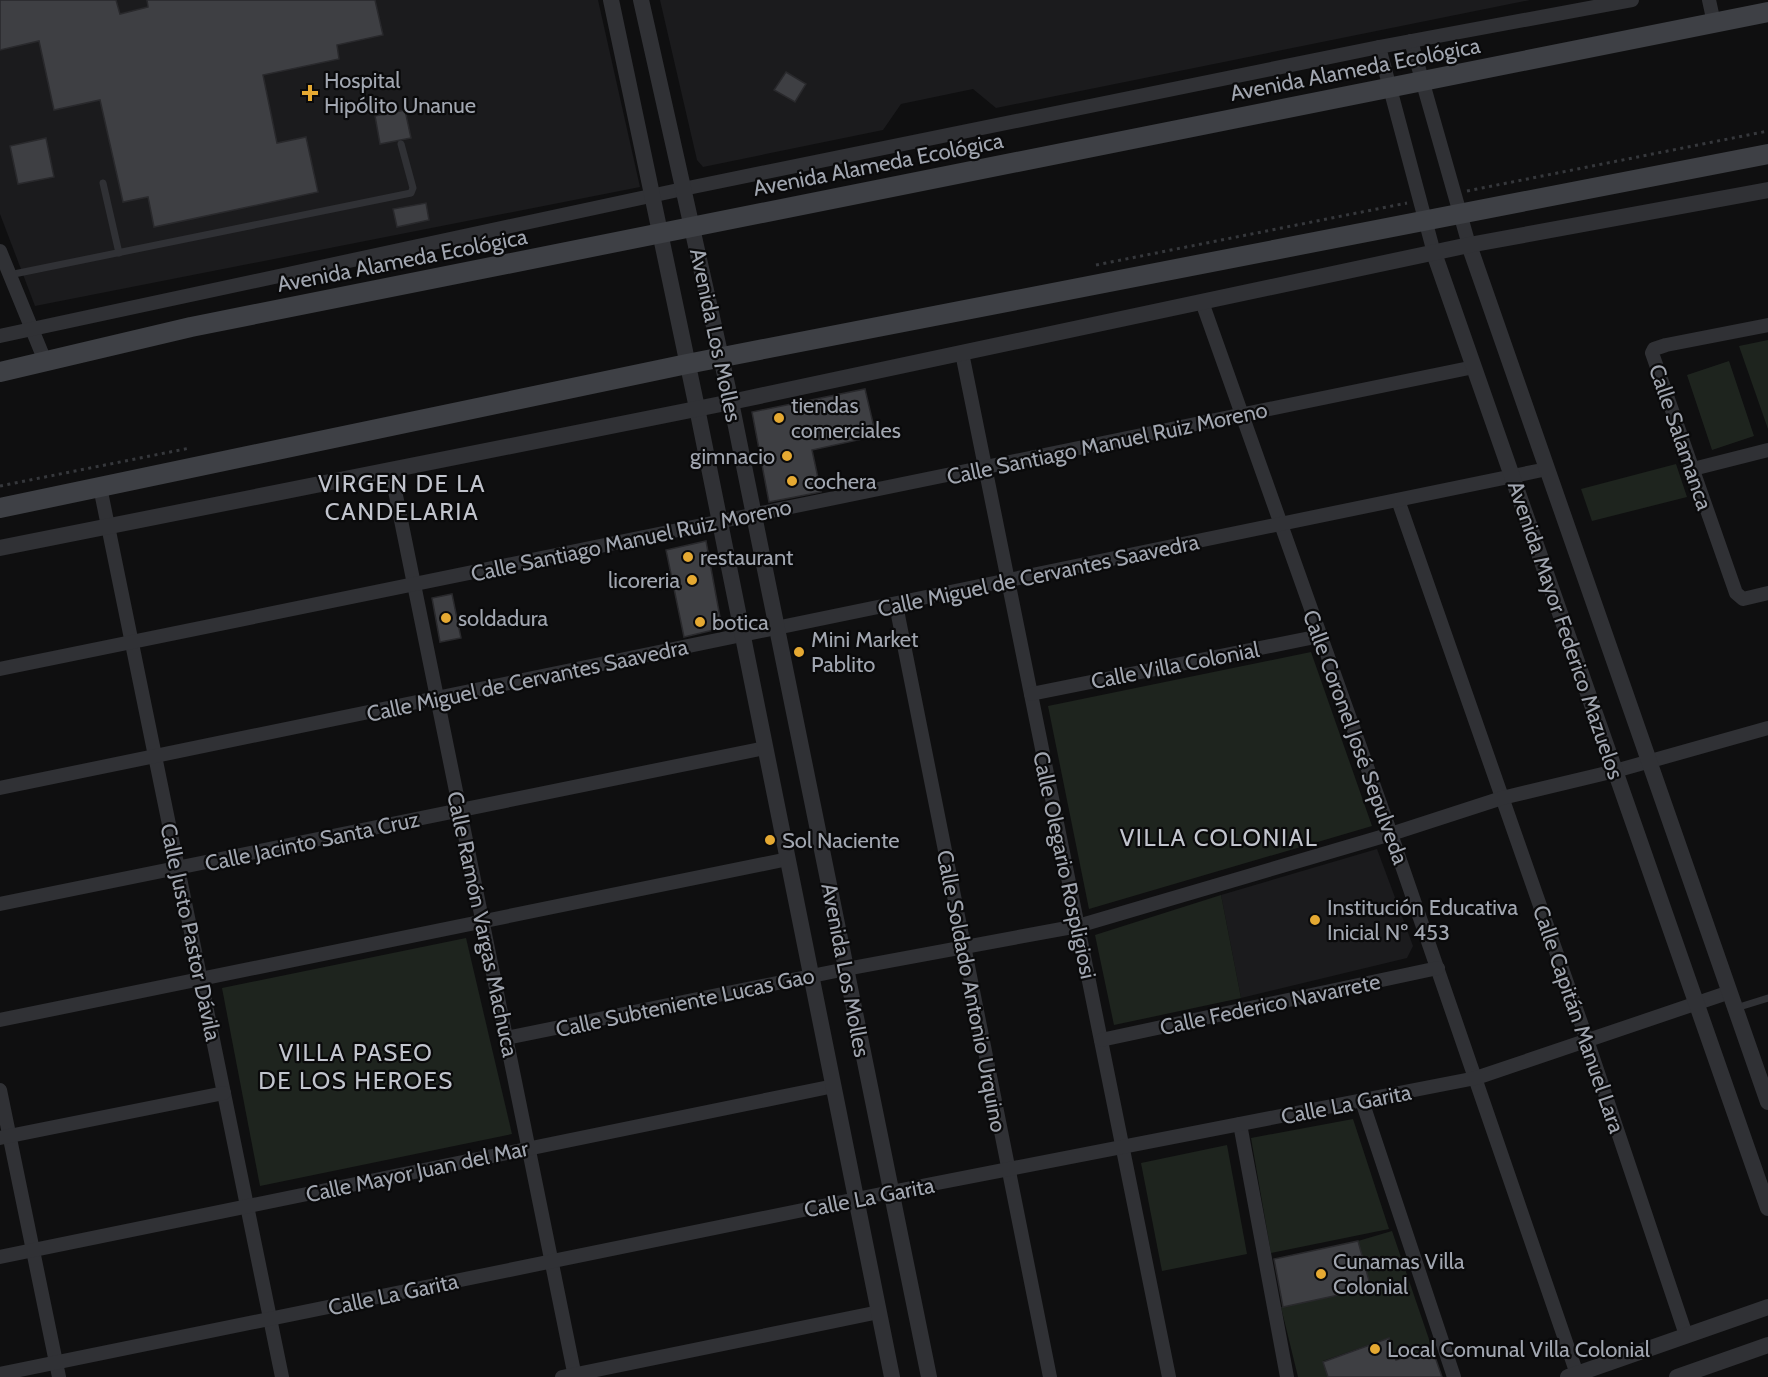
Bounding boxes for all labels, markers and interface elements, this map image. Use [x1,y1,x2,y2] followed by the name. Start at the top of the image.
[1228,32,1483,107] street label: Avenida Alameda Ecológica
[324,67,476,119] place label: Hospital Hipólito Unanue
[301,84,319,102] marker: Hospital Hipólito Unanue
[751,127,1006,202] street label: Avenida Alameda Ecológica
[275,223,530,298] street label: Avenida Alameda Ecológica
[684,246,747,424] street label: Avenida Los Molles
[1643,361,1718,514] street label: Calle Salamanca
[791,392,901,444] place label: tiendas comerciales
[944,396,1270,491] street label: Calle Santiago Manuel Ruiz Moreno
[772,411,786,425] marker: tiendas comerciales
[690,443,775,470] place label: gimnacio
[780,449,794,463] marker: gimnacio
[804,468,877,495] place label: cochera
[318,469,486,526] district label: VIRGEN DE LA CANDELARIA
[785,474,799,488] marker: cochera
[1502,478,1629,783] street label: Avenida Mayor Federico Mazuelos
[468,493,794,588] street label: Calle Santiago Manuel Ruiz Moreno
[875,528,1202,623] street label: Calle Miguel de Cervantes Saavedra
[700,544,794,571] place label: restaurant
[681,550,695,564] marker: restaurant
[608,567,680,594] place label: licoreria
[685,573,699,587] marker: licoreria
[458,605,549,632] place label: soldadura
[1297,606,1414,868] street label: Calle Coronel José Sepulveda
[712,609,769,636] place label: botica
[439,611,453,625] marker: soldadura
[693,615,707,629] marker: botica
[811,626,919,678] place label: Mini Market Pablito
[364,633,691,728] street label: Calle Miguel de Cervantes Saavedra
[1089,636,1262,695] street label: Calle Villa Colonial
[792,645,806,659] marker: Mini Market Pablito
[1027,749,1102,981] street label: Calle Olegario Rospligiosi
[441,789,524,1060] street label: Calle Ramón Vargas Machuca
[202,806,422,877] street label: Calle Jacinto Santa Cruz
[154,821,227,1044] street label: Calle Justo Pastor Dávila
[1120,823,1318,852] district label: VILLA COLONIAL
[782,827,900,854] place label: Sol Naciente
[763,833,777,847] marker: Sol Naciente
[931,848,1012,1134] street label: Calle Soldado Antonio Urquino
[815,881,876,1059] street label: Avenida Los Molles
[1327,894,1519,946] place label: Institución Educativa Inicial Nº 453
[1527,902,1630,1137] street label: Calle Capitán Manuel Lara
[1308,913,1322,927] marker: Institución Educativa Inicial Nº 453
[553,962,817,1043] street label: Calle Subteniente Lucas Gao
[1157,968,1383,1041] street label: Calle Federico Navarrete
[258,1038,454,1095] district label: VILLA PASEO DE LOS HEROES
[1279,1079,1414,1130] street label: Calle La Garita
[303,1135,531,1208] street label: Calle Mayor Juan del Mar
[802,1172,937,1223] street label: Calle La Garita
[1333,1248,1465,1300] place label: Cunamas Villa Colonial
[326,1267,461,1321] street label: Calle La Garita
[1314,1267,1328,1281] marker: Cunamas Villa Colonial
[1387,1336,1651,1363] place label: Local Comunal Villa Colonial
[1368,1342,1382,1356] marker: Local Comunal Villa Colonial

